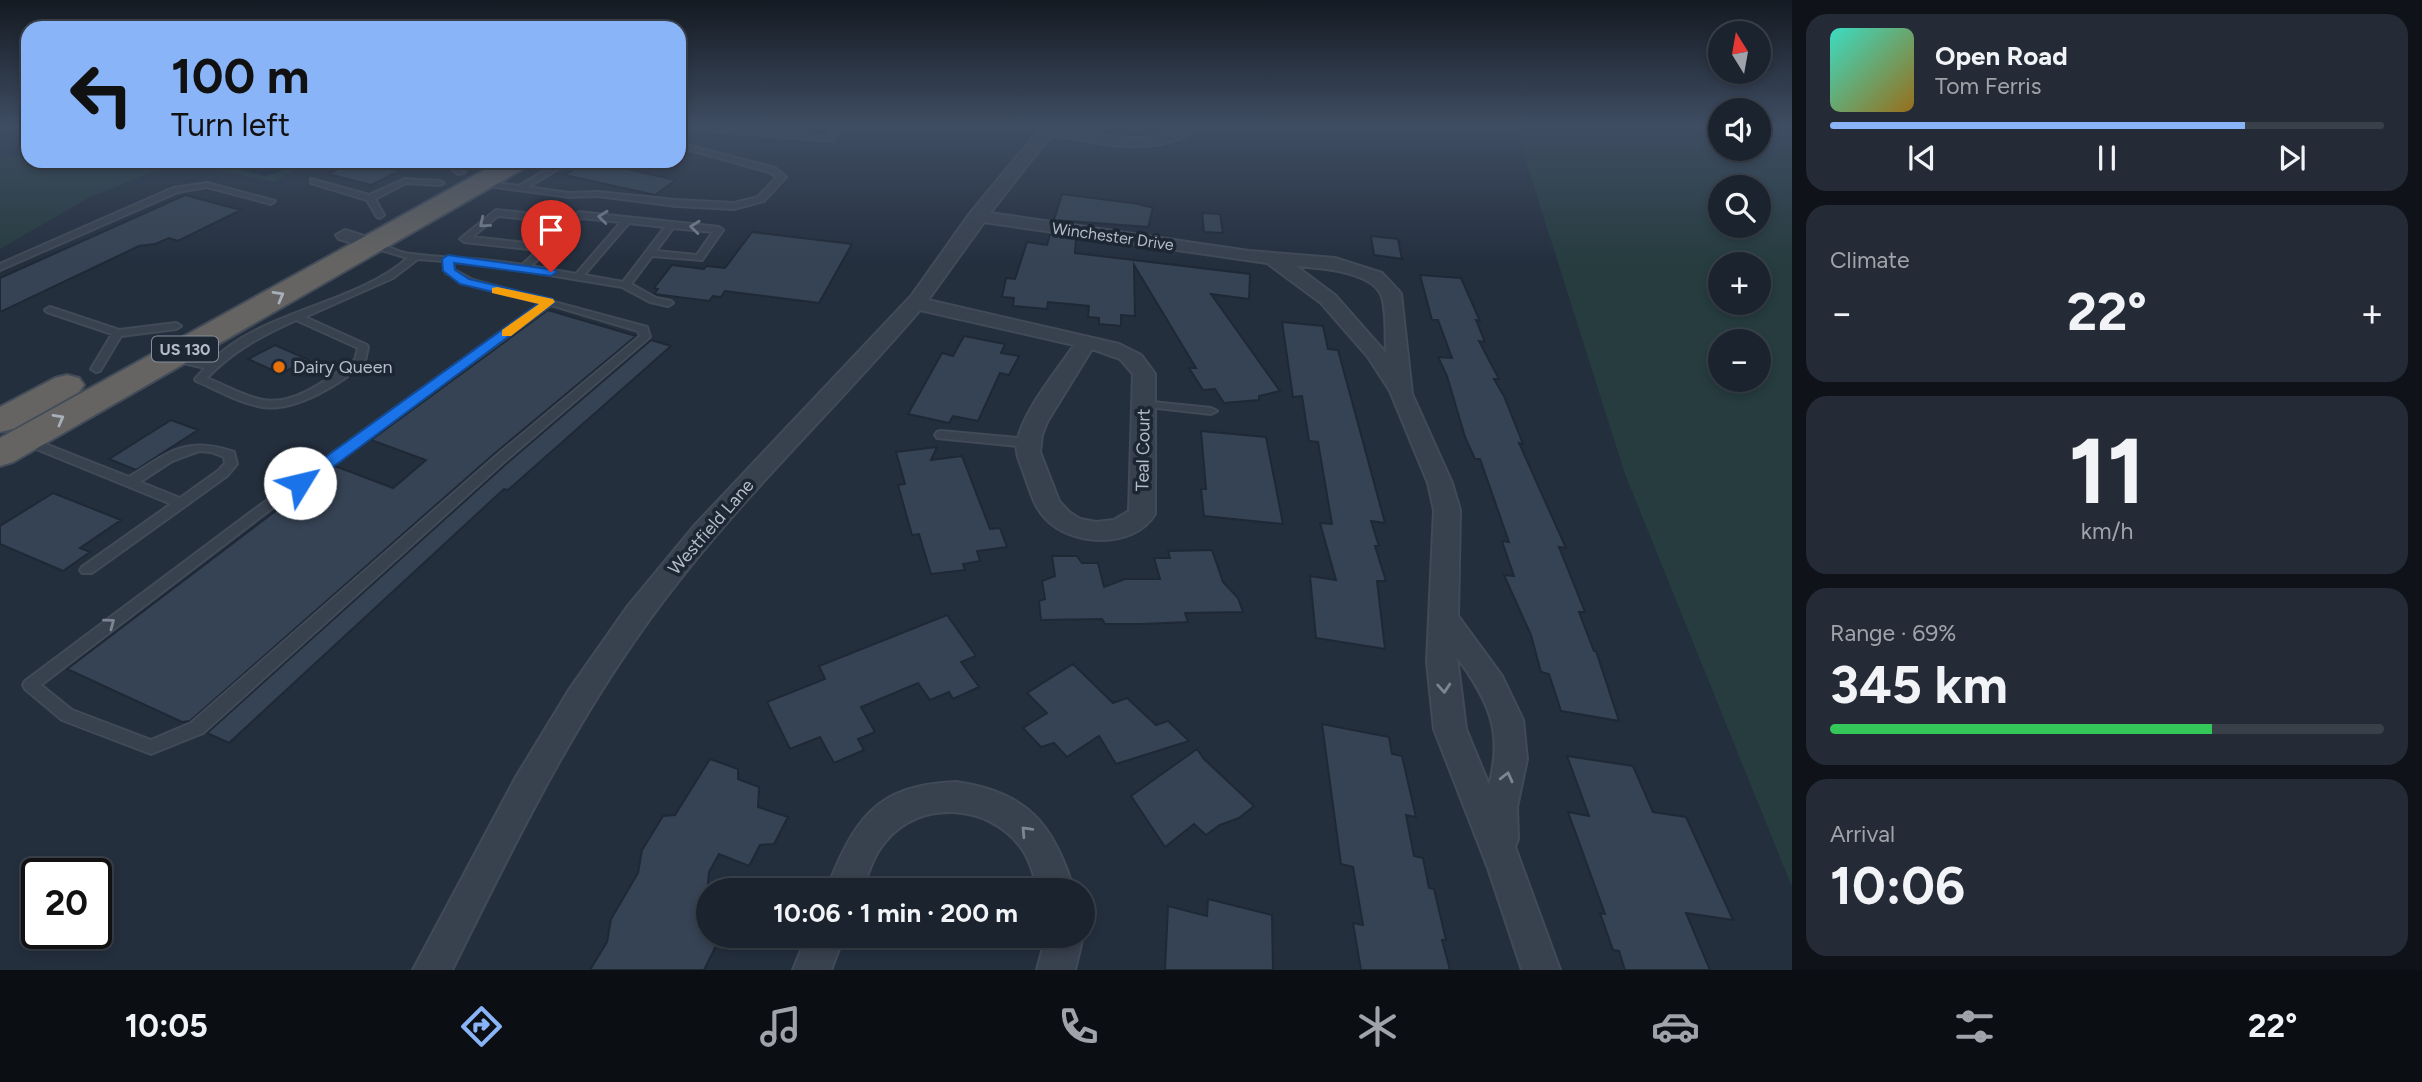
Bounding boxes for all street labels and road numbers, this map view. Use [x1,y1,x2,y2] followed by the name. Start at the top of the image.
[1051,219,1175,254] street label: Winchester Drive
[152,336,218,362] road number: US 130
[1131,408,1155,491] street label: Teal Court
[663,475,759,579] street label: Westfield Lane

